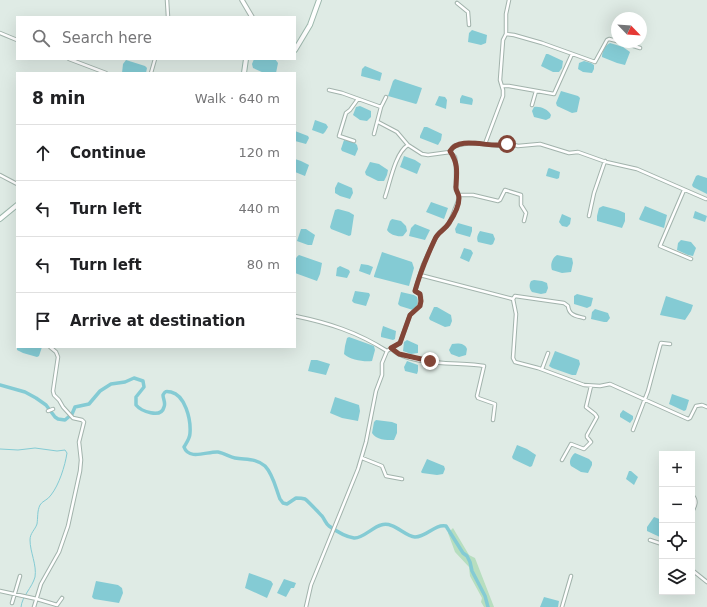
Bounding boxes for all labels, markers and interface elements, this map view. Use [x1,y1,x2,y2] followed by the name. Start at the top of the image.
[611,12,647,48] north arrow
[16,16,296,60] search box
[30,27,52,49] icon: search
[62,29,152,47] text: Search here
[32,88,85,108] text: 8 min
[195,91,280,106] text: Walk · 640 m
[498,135,516,153] route start
[32,142,54,164] icon: ahead
[70,144,146,162] text: Continue
[238,145,280,160] text: 120 m
[32,198,54,220] icon: left
[70,200,142,218] text: Turn left
[238,201,280,216] text: 440 m
[32,254,54,276] icon: left
[70,256,142,274] text: Turn left
[247,257,280,272] text: 80 m
[32,310,54,332] icon: arrive
[70,312,245,330] text: Arrive at destination
[421,352,439,370] route end
[659,451,695,595] map controls
[659,451,695,487] button: +
[659,487,695,523] button: −
[659,523,695,559] button: locate
[659,559,695,595] button: layers

